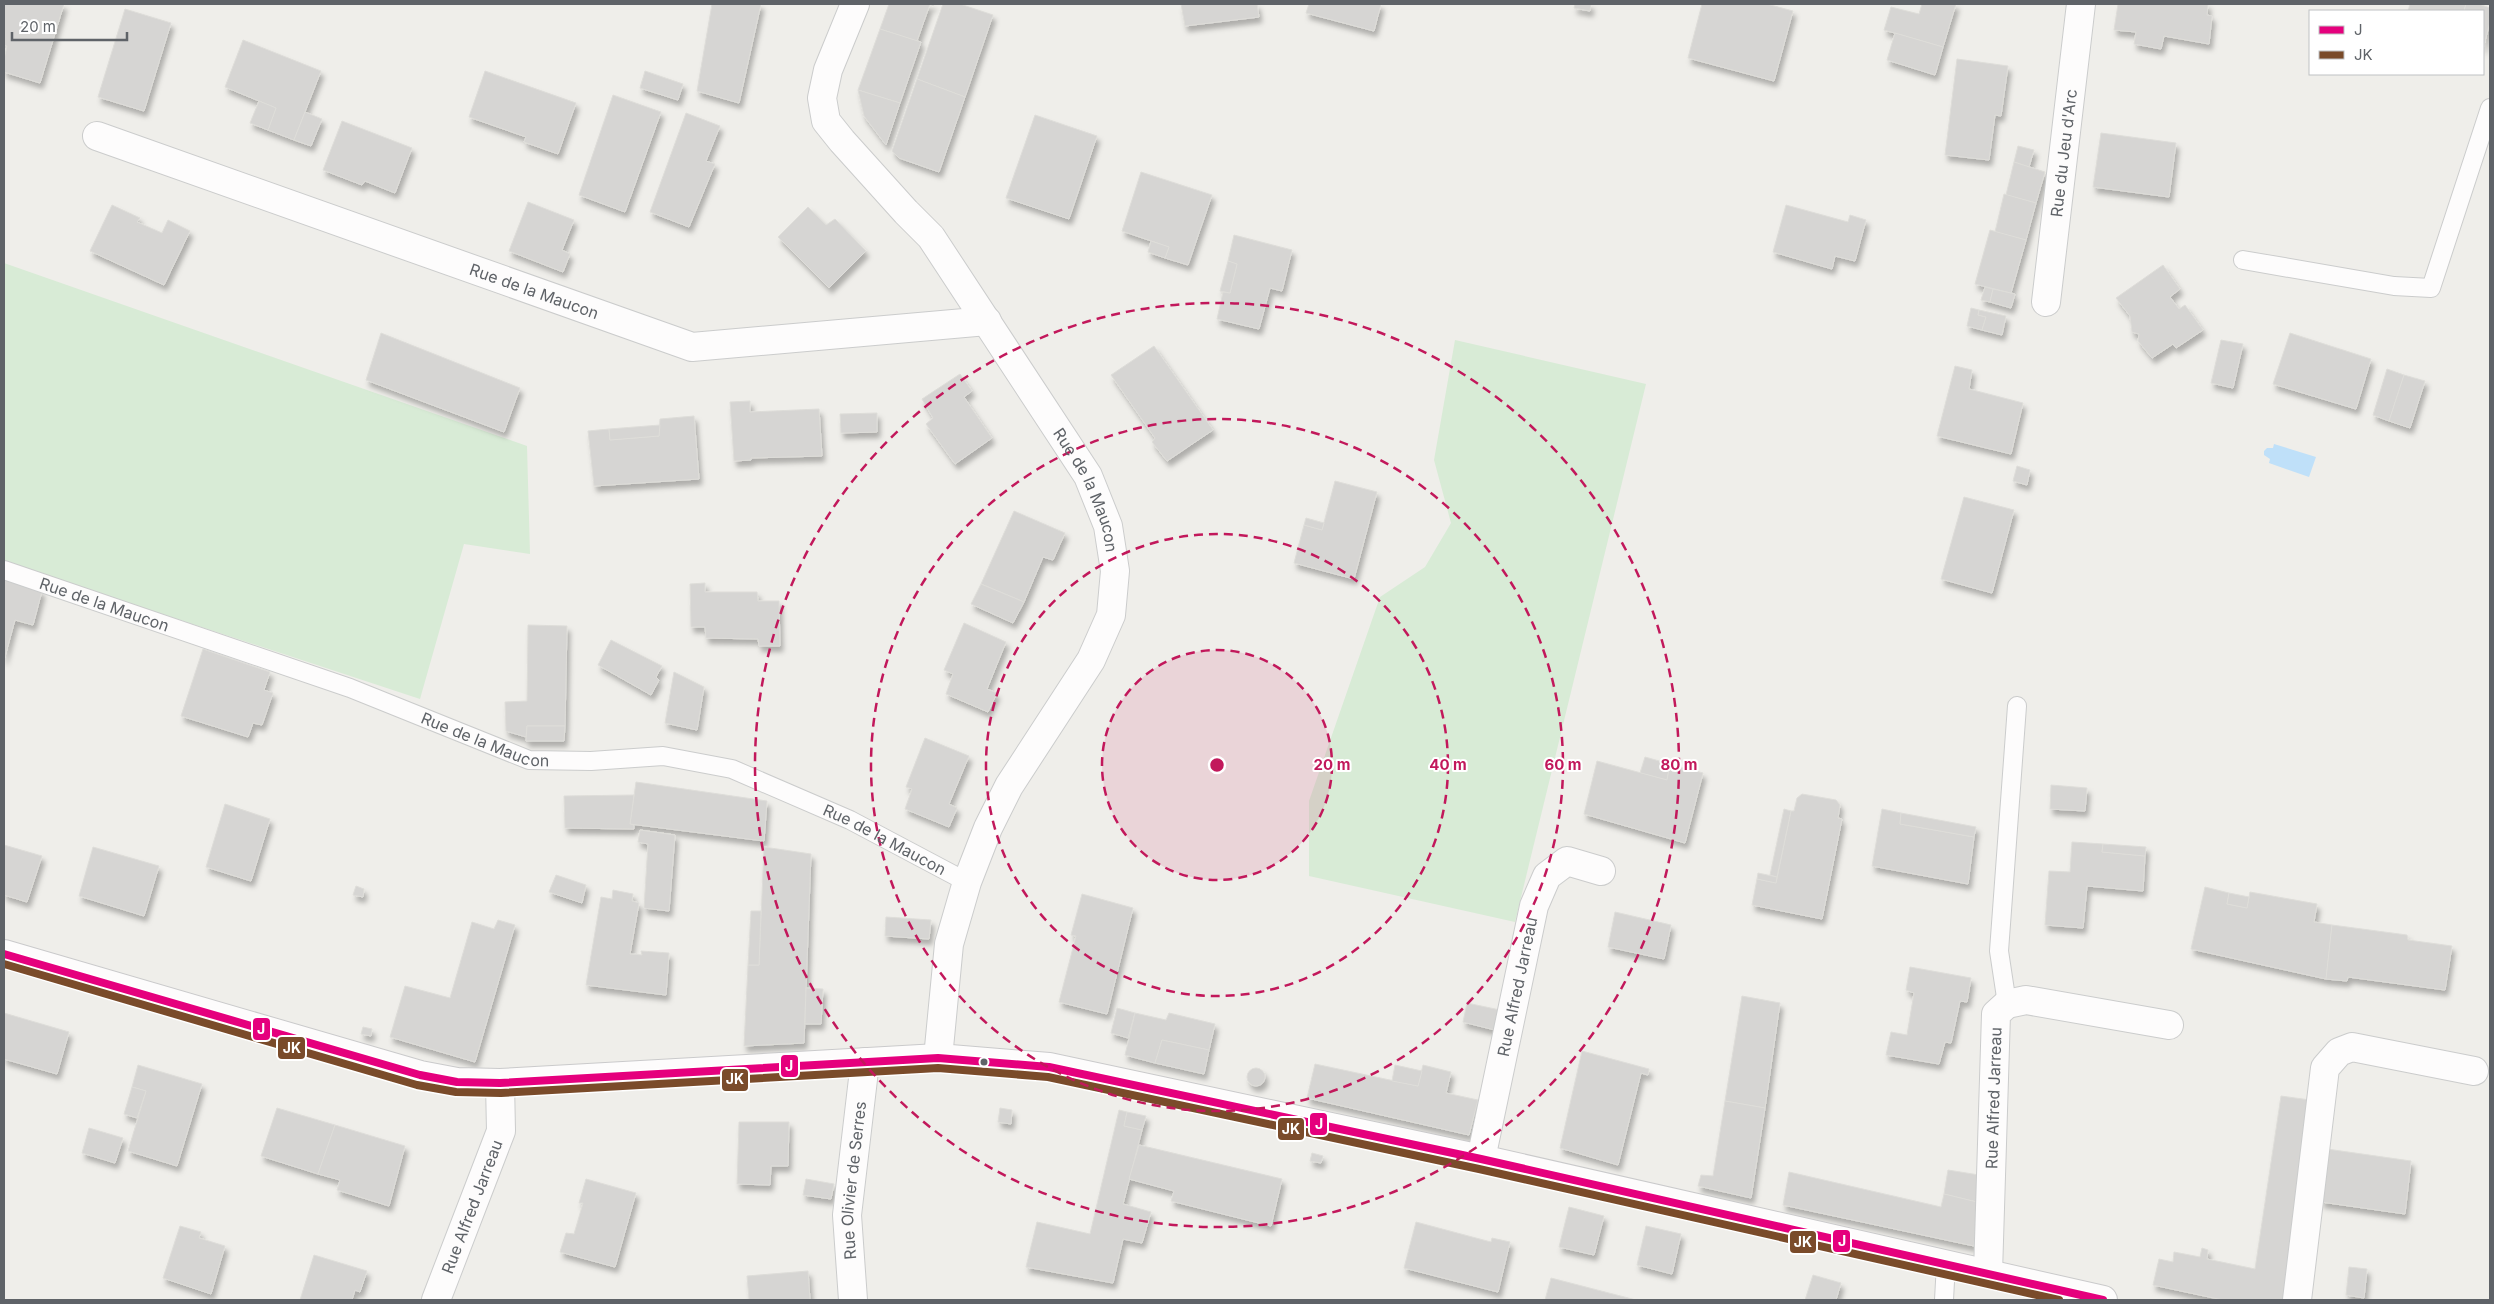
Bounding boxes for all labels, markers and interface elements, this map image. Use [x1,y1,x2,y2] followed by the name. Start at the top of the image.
[12,10,128,42] scale bar
[2309,10,2484,75] legend
[20,17,56,36] text: 20 m
[2354,20,2363,39] text: J
[2354,45,2373,64] text: JK
[2046,88,2081,218] street label: Rue du Jeu d'Arc
[467,259,602,323] street label: Rue de la Maucon
[1049,424,1122,553] street label: Rue de la Maucon
[37,573,172,636] street label: Rue de la Maucon
[418,708,549,770] street label: Rue de la Maucon
[1314,755,1350,774] text: 20 m
[1429,755,1467,774] text: 40 m
[1544,755,1582,774] text: 60 m
[1660,755,1698,774] text: 80 m
[1208,756,1226,774] centre of rings
[820,800,950,879] street label: Rue de la Maucon
[1493,915,1541,1058] street label: Rue Alfred Jarreau
[252,1017,271,1041] line badge: J
[257,1020,265,1037] text: J
[1981,1027,2006,1169] street label: Rue Alfred Jarreau
[277,1036,306,1060] line badge: JK
[283,1039,301,1056] text: JK
[780,1054,799,1078] line badge: J
[785,1057,793,1074] text: J
[979,1057,989,1067] unlabelled marker
[721,1068,749,1092] line badge: JK
[726,1070,744,1087] text: JK
[837,1100,870,1260] street label: Rue Olivier de Serres
[1309,1112,1328,1136] line badge: J
[1315,1115,1323,1132] text: J
[1277,1117,1305,1141] line badge: JK
[1282,1120,1300,1137] text: JK
[437,1137,507,1276] street label: Rue Alfred Jarreau
[1832,1229,1851,1253] line badge: J
[1789,1230,1817,1254] line badge: JK
[1838,1232,1846,1249] text: J
[1794,1233,1812,1250] text: JK

